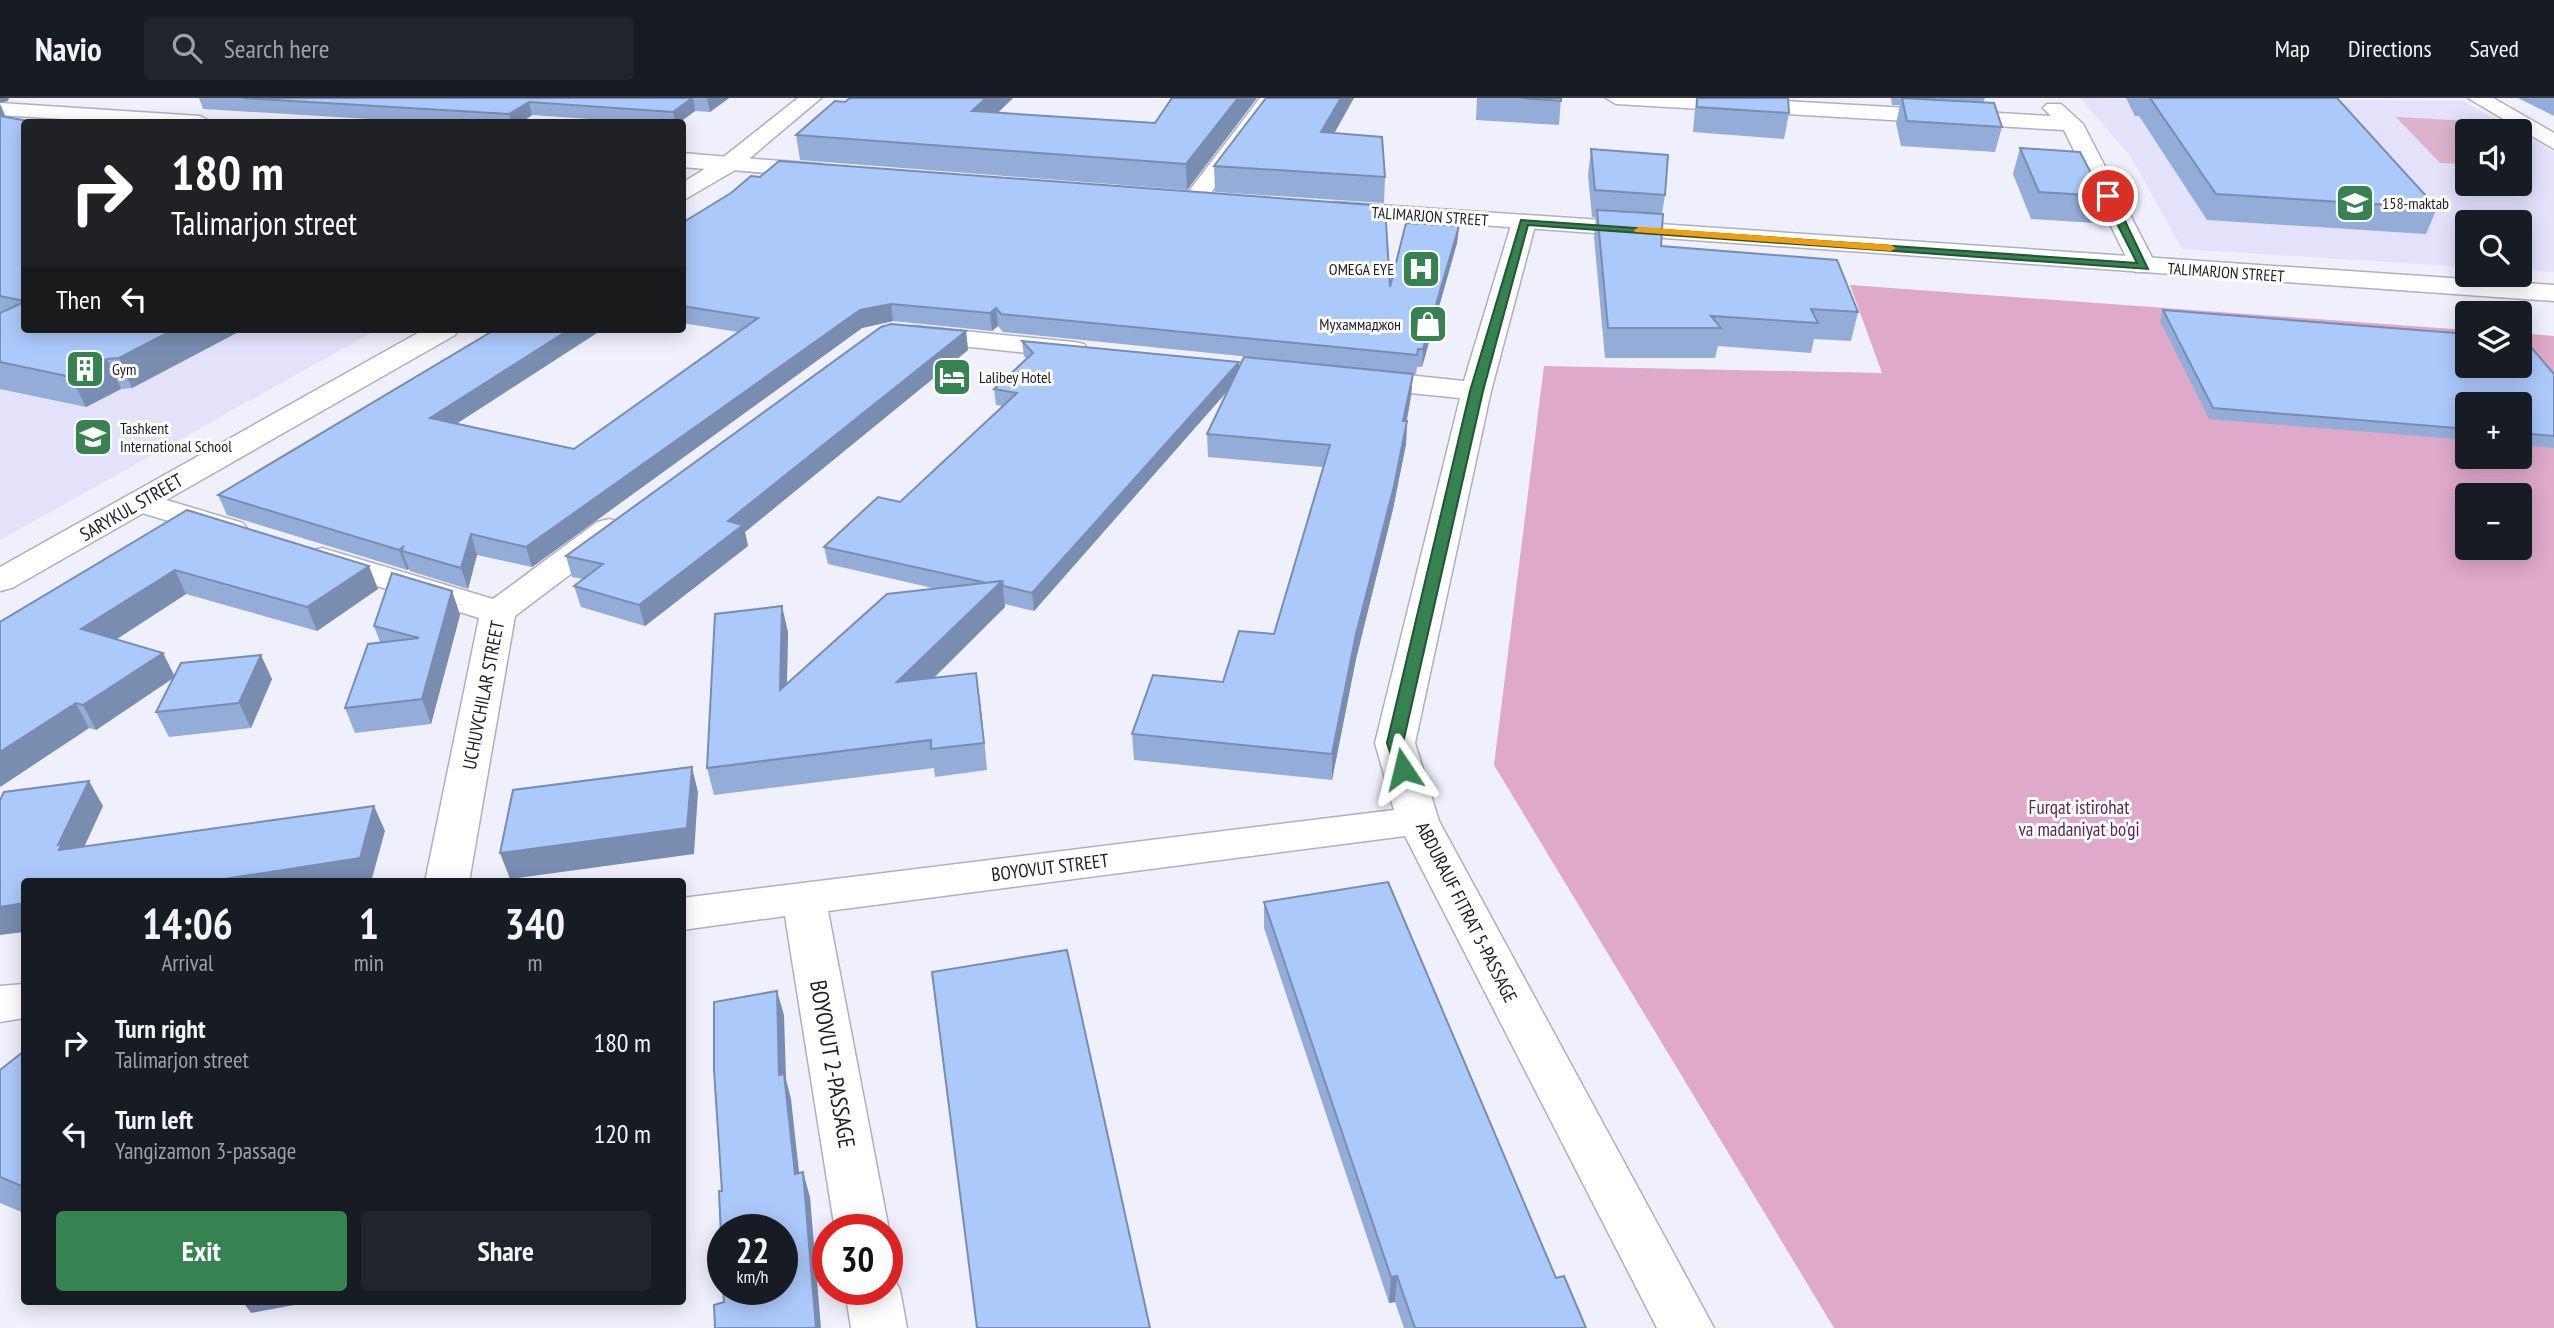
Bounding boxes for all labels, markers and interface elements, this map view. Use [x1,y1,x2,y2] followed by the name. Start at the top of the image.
[144,17,634,80] search box
[35,27,102,70] text: Navio
[168,29,206,67] icon: search
[224,32,329,65] text: Search here
[2275,33,2310,64] text: Map
[2348,33,2432,64] text: Directions
[2470,33,2519,64] text: Saved
[2455,119,2532,560] map controls
[2455,119,2532,196] button: sound
[171,140,284,204] text: 180 m
[56,147,147,238] icon: right
[2078,166,2138,226] pin
[2089,177,2127,215] icon: arrive
[2334,182,2376,224] school or university icon: 158-maktab
[2382,193,2449,213] place label: 158-maktab
[171,202,357,244] text: Talimarjon street
[1371,202,1489,230] street label: TALIMARJON STREET
[2455,210,2532,287] button: search
[1400,248,1442,290] hospital icon: OMEGA EYE
[2167,258,2285,286] street label: TALIMARJON STREET
[1329,259,1394,279] place label: OMEGA EYE
[115,280,153,318] icon: left
[56,283,101,316] text: Then
[2455,301,2532,378] button: layers
[1407,303,1449,345] shop icon: Мухаммаджон
[1319,314,1401,334] place label: Мухаммаджон
[64,348,106,390] building icon: Gym
[931,356,973,398] hotel icon: Lalibey Hotel
[112,359,136,379] place label: Gym
[979,367,1052,387] place label: Lalibey Hotel
[2455,392,2532,469] button: +
[72,416,114,458] school or university icon: Tashkent International School
[120,418,232,456] place label: Tashkent International School
[75,468,187,546] street label: SARYKUL STREET
[2455,483,2532,560] button: −
[457,618,509,771] street label: UCHUVCHILAR STREET
[1366,732,1440,806] position arrow
[2018,795,2140,841] park label: Furqat istirohat va madaniyat bo'gi
[1411,818,1523,1006] street label: ABDURAUF FITRAT 5-PASSAGE
[990,848,1110,886] street label: BOYOVUT STREET
[142,896,233,951] text: 14:06
[359,896,379,951] text: 1
[505,896,565,951] text: 340
[161,948,213,977] text: Arrival
[354,948,384,977] text: min
[527,948,542,977] text: m
[804,978,862,1150] street label: BOYOVUT 2-PASSAGE
[115,1012,206,1045] text: Turn right
[56,1024,94,1062] icon: right
[593,1026,651,1059] text: 180 m
[115,1045,249,1074] text: Talimarjon street
[115,1103,193,1136] text: Turn left
[56,1115,94,1153] icon: left
[593,1117,651,1150] text: 120 m
[115,1136,296,1165] text: Yangizamon 3-passage
[56,1211,347,1291] button: Exit
[361,1211,651,1291] button: Share
[812,1214,903,1305] speed limit sign: 30
[736,1227,769,1273] text: 22
[737,1265,768,1288] text: km/h

